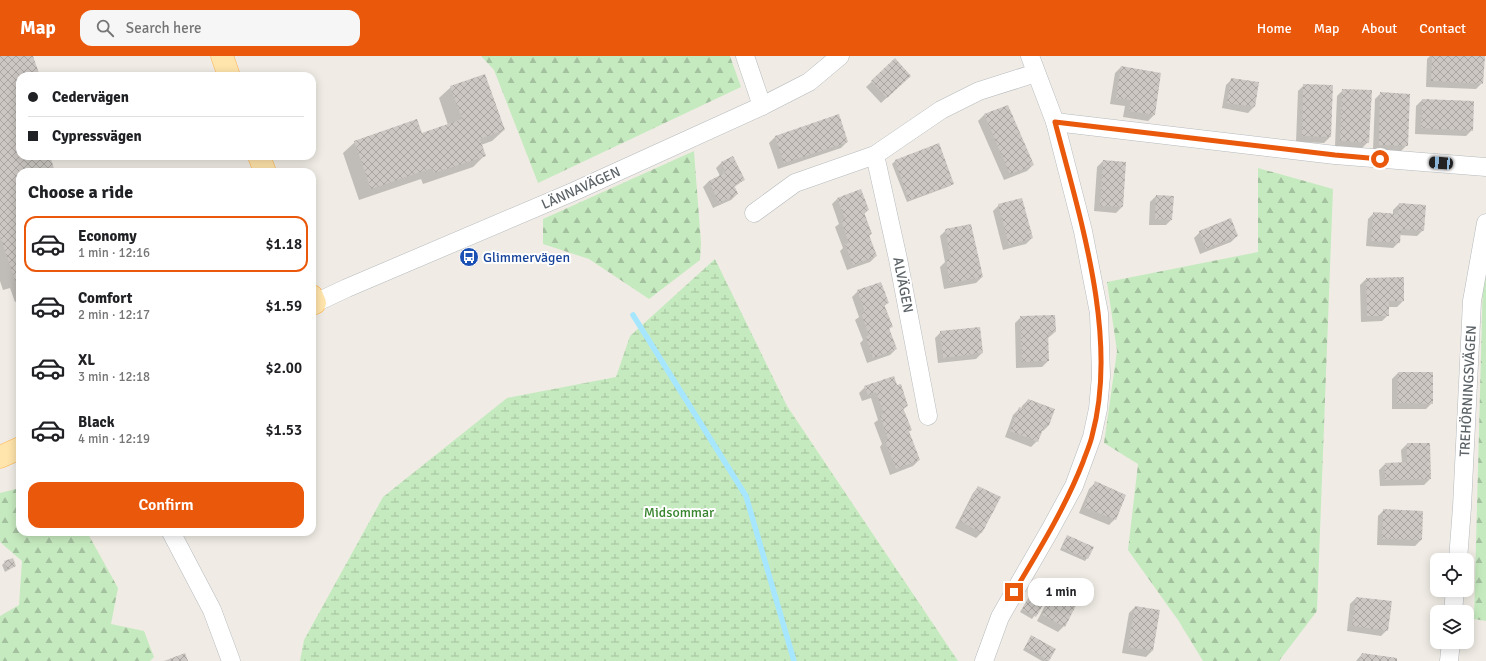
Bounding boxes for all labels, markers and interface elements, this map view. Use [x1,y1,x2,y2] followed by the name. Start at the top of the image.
[80,10,360,46] search box
[20,16,56,40] text: Map
[94,17,116,39] icon: search
[126,19,201,37] text: Search here
[1257,20,1292,37] text: Home
[1314,20,1339,37] text: Map
[1361,20,1397,37] text: About
[1419,20,1466,37] text: Contact
[52,88,129,106] text: Cedervägen
[52,127,142,145] text: Cypressvägen
[1371,150,1389,168] route start
[1429,156,1453,170] car
[539,163,623,213] street label: LÄNNAVÄGEN
[28,181,133,203] text: Choose a ride
[30,226,66,262] icon: car
[78,227,137,245] text: Economy
[265,235,302,253] text: $1.18
[78,245,150,261] text: 1 min · 12:16
[458,246,480,268] bus stop icon: Glimmervägen
[483,249,570,266] place label: Glimmervägen
[889,256,917,314] street label: ALVÄGEN
[30,288,66,324] icon: car
[78,289,132,307] text: Comfort
[265,297,302,315] text: $1.59
[78,307,150,323] text: 2 min · 12:17
[1456,325,1480,457] street label: TREHÖRNINGSVÄGEN
[30,350,66,386] icon: car
[78,351,95,369] text: XL
[265,359,302,377] text: $2.00
[78,369,150,385] text: 3 min · 12:18
[30,412,66,448] icon: car
[78,413,115,431] text: Black
[265,421,302,439] text: $1.53
[78,431,150,447] text: 4 min · 12:19
[28,482,304,528] button: Confirm
[644,504,715,521] park label: Midsommar
[1430,553,1474,649] map controls
[1430,553,1474,597] button: locate
[1028,578,1094,606] callout: 1 min
[1005,583,1023,601] route end
[1045,584,1077,600] text: 1 min
[1430,605,1474,649] button: layers

